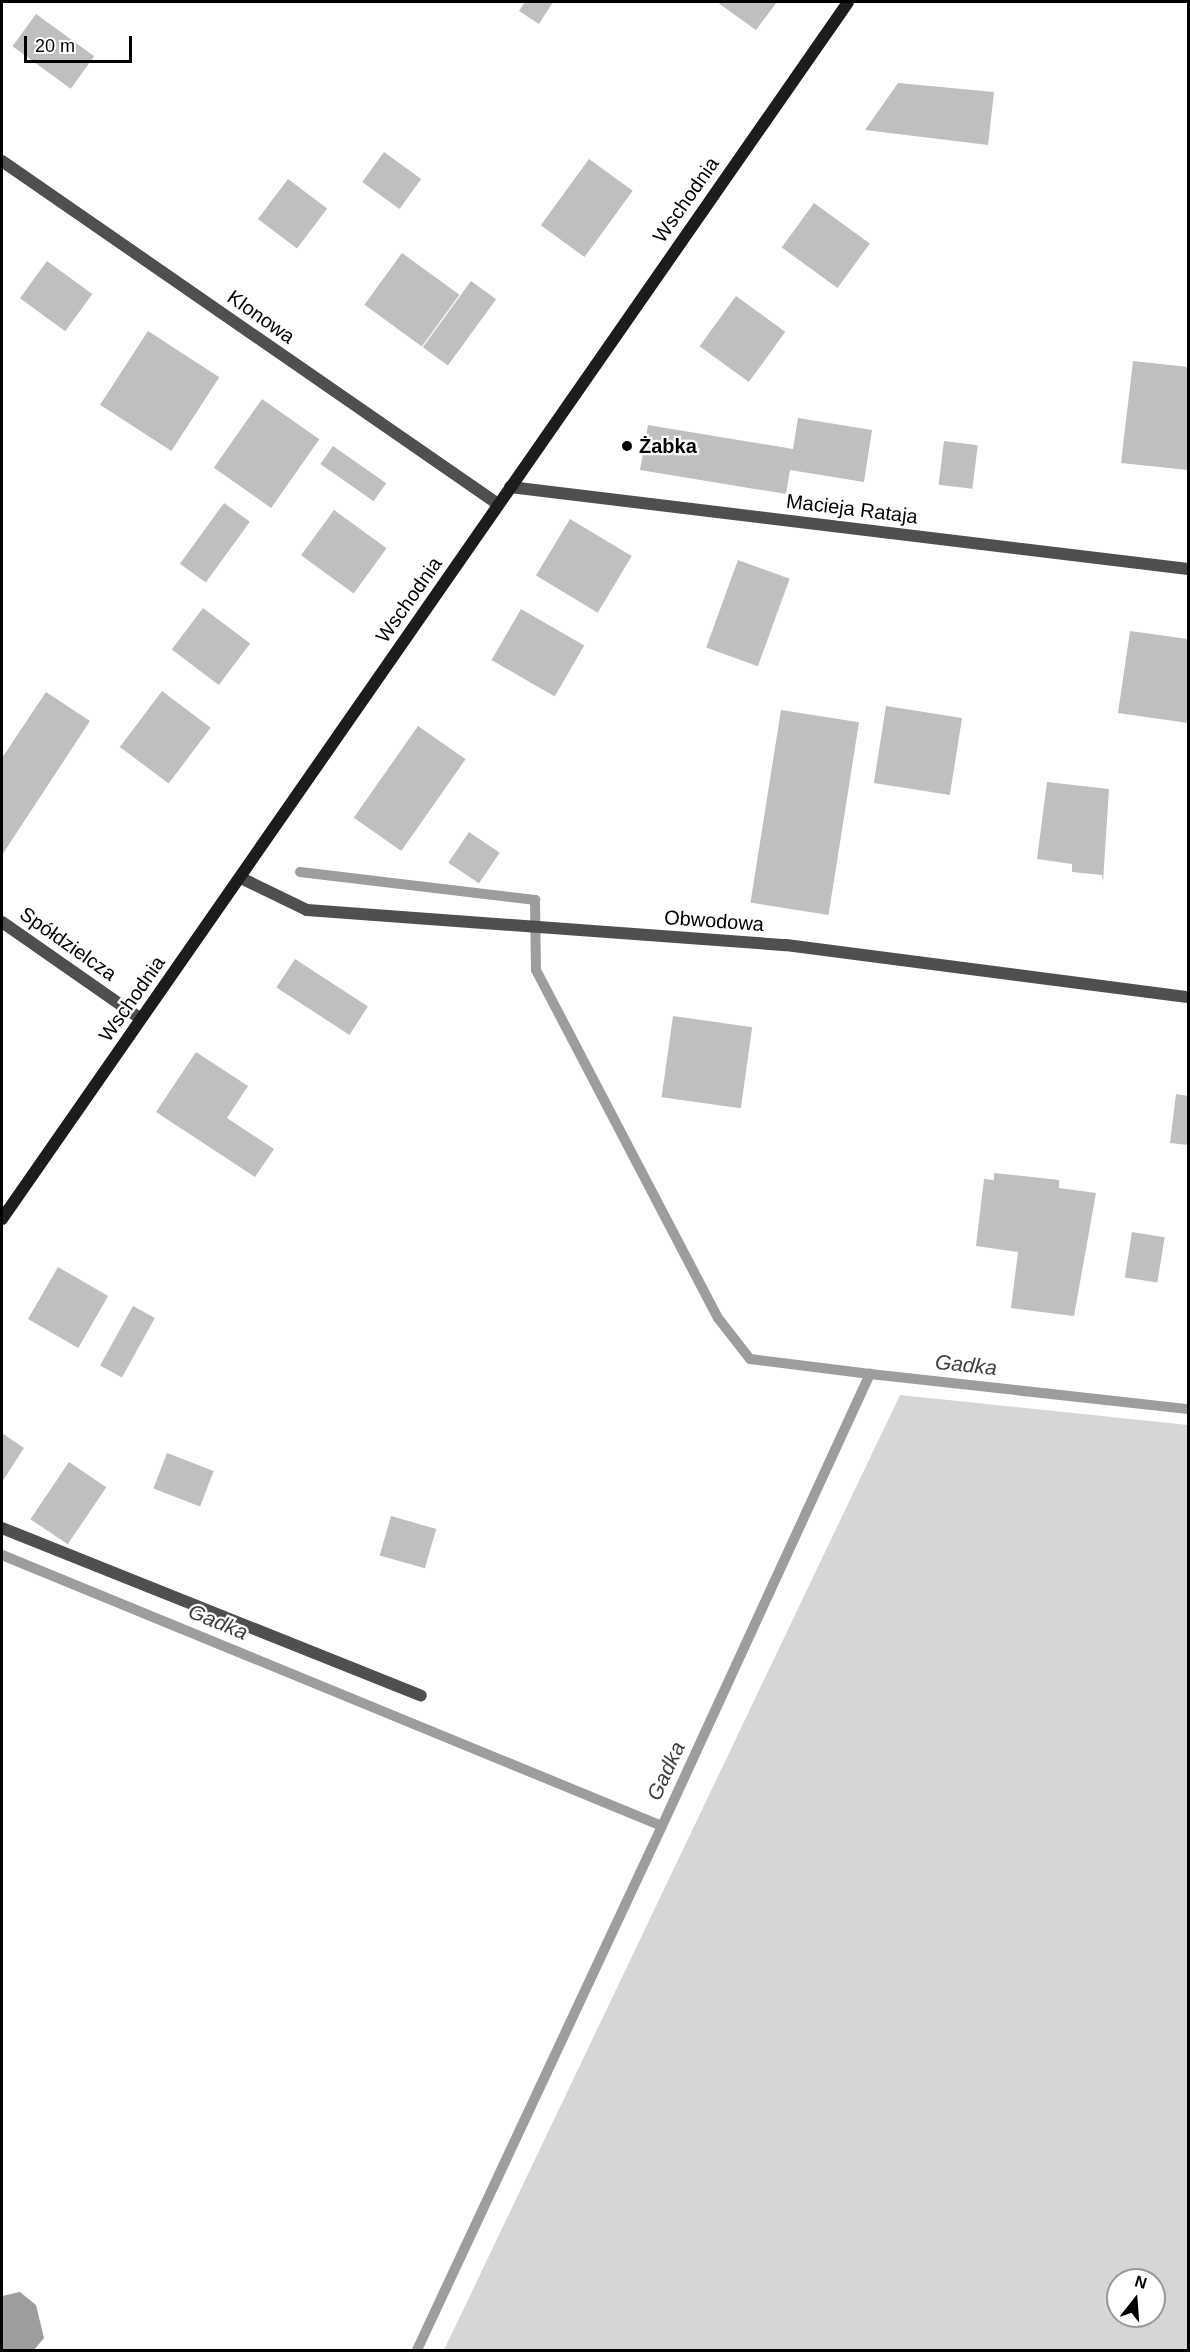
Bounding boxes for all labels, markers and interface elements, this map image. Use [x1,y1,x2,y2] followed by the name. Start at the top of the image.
[27,24,135,62] scale bar
[35,36,75,56] text: 20 m
[648,153,724,247] street label: Wschodnia
[223,285,299,349] street label: Klonowa
[639,434,697,458] place label: Żabka
[620,439,634,453] marker: Żabka
[785,489,919,529] street label: Macieja Rataja
[371,553,447,647] street label: Wschodnia
[15,902,121,986] street label: Spółdzielcza
[663,906,765,936] street label: Obwodowa
[94,952,170,1046] street label: Wschodnia
[934,1349,998,1381] water label: Gadka
[185,1599,251,1645] water label: Gadka
[642,1738,690,1804] water label: Gadka
[1106,2268,1166,2328] north arrow
[1133,2272,1149,2292] text: N

